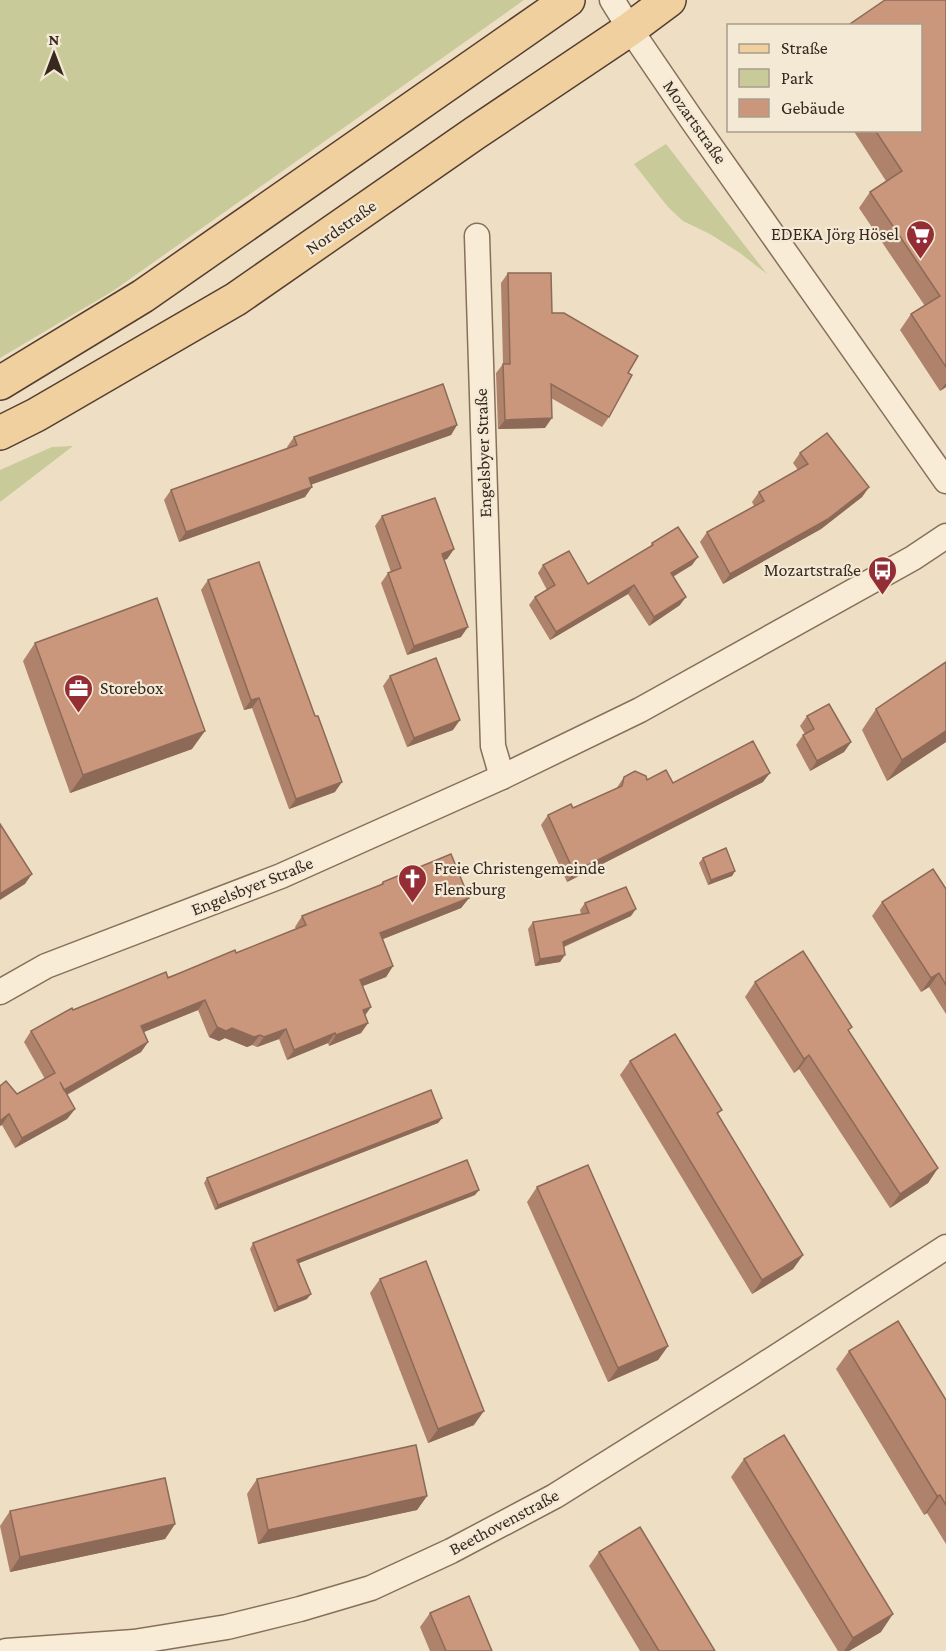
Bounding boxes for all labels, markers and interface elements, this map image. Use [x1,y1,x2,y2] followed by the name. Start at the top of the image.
[24,24,84,84] north arrow
[727,24,922,132] legend
[49,31,60,48] text: N
[781,38,828,58] text: Straße
[781,68,813,88] text: Park
[659,76,731,168] street label: Mozartstraße
[781,98,845,118] text: Gebäude
[302,195,380,259] street label: Nordstraße
[904,218,936,260] supermarket icon: EDEKA Jörg Hösel
[771,224,899,244] place label: EDEKA Jörg Hösel
[471,388,495,518] street label: Engelsbyer Straße
[866,554,898,596] bus stop icon: Mozartstraße
[764,560,861,580] place label: Mozartstraße
[63,672,95,714] office icon: Storebox
[100,678,164,698] place label: Storebox
[188,852,316,920] street label: Engelsbyer Straße
[434,858,605,899] place label: Freie Christengemeinde Flensburg
[397,862,429,904] church icon: Freie Christengemeinde Flensburg
[446,1485,562,1559] street label: Beethovenstraße

